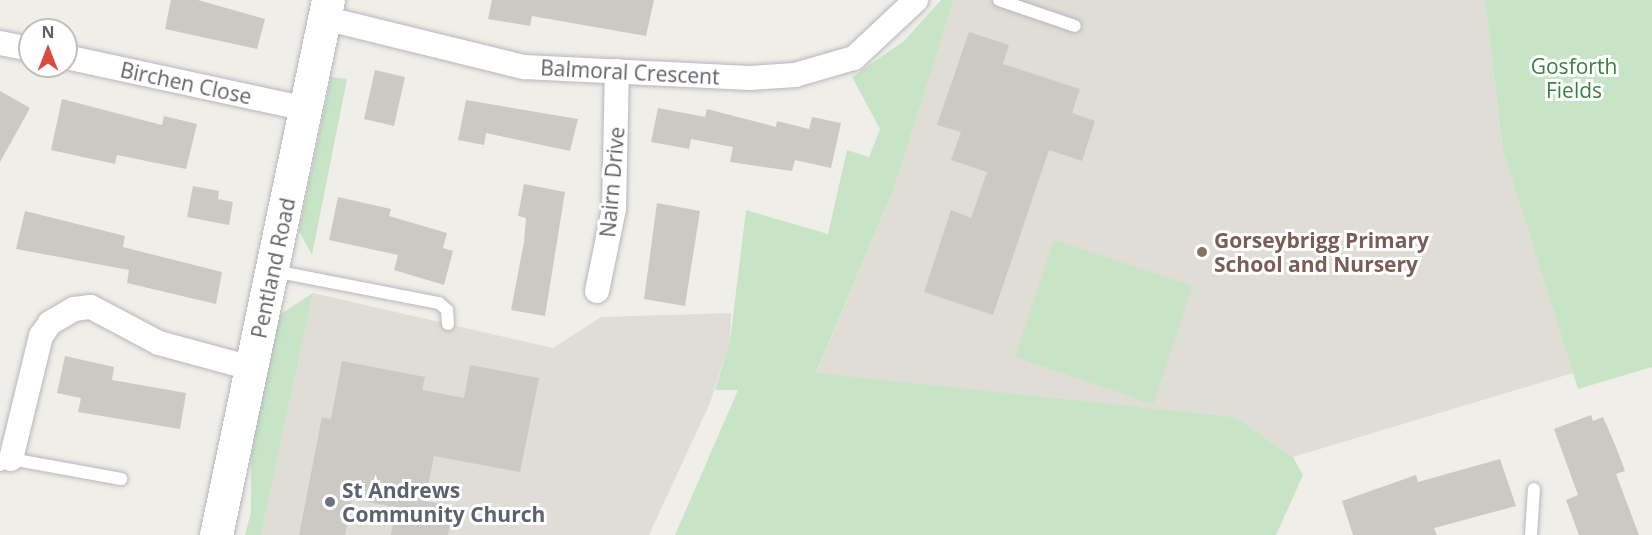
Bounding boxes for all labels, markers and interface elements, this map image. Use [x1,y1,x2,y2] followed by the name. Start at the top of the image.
[18,18,78,78] north arrow
[41,21,55,43] text: N
[1531,53,1617,103] park label: Gosforth Fields
[540,55,720,89] street label: Balmoral Crescent
[118,57,254,109] street label: Birchen Close
[595,126,629,238] street label: Nairn Drive
[246,195,300,341] street label: Pentland Road
[1214,227,1429,277] place label: Gorseybrigg Primary School and Nursery
[1195,245,1209,259] marker: Gorseybrigg Primary School and Nursery
[342,477,545,527] place label: St Andrews Community Church
[323,495,337,509] marker: St Andrews Community Church

